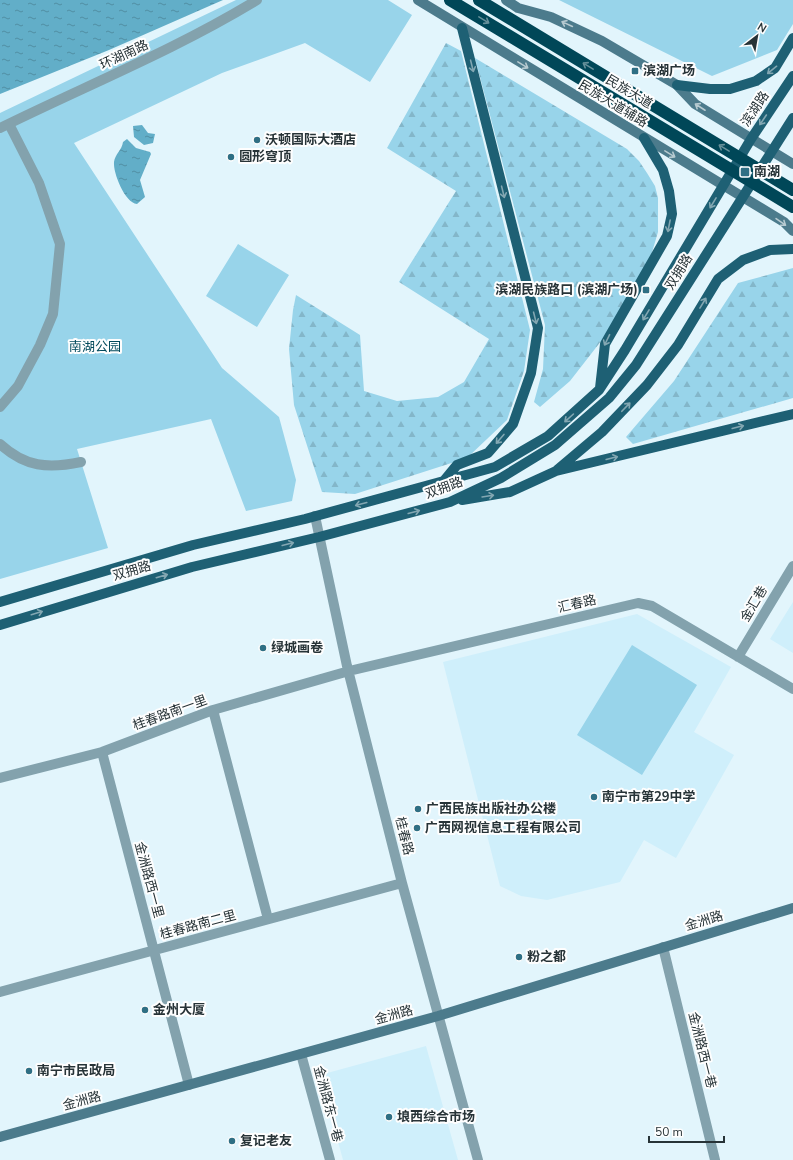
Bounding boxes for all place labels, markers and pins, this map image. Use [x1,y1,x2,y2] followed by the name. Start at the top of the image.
[643,62,695,80] place label: 滨湖广场
[630,66,640,76] marker: 滨湖广场
[265,131,356,149] place label: 沃顿国际大酒店
[252,135,262,145] marker: 沃顿国际大酒店
[239,148,292,166] place label: 圆形穹顶
[226,152,236,162] marker: 圆形穹顶
[754,163,780,181] place label: 南湖
[739,166,751,178] marker: 南湖
[495,281,638,299] place label: 滨湖民族路口 (滨湖广场)
[641,285,651,295] marker: 滨湖民族路口 (滨湖广场)
[271,639,324,657] place label: 绿城画卷
[258,643,268,653] marker: 绿城画卷
[602,788,696,806] place label: 南宁市第29中学
[589,792,599,802] marker: 南宁市第29中学
[426,800,556,818] place label: 广西民族出版社办公楼
[413,804,423,814] marker: 广西民族出版社办公楼
[425,819,581,837] place label: 广西网视信息工程有限公司
[412,823,422,833] marker: 广西网视信息工程有限公司
[527,948,566,966] place label: 粉之都
[514,952,524,962] marker: 粉之都
[153,1001,205,1019] place label: 金州大厦
[140,1005,150,1015] marker: 金州大厦
[37,1062,115,1080] place label: 南宁市民政局
[24,1066,34,1076] marker: 南宁市民政局
[397,1108,475,1126] place label: 埌西综合市场
[384,1112,394,1122] marker: 埌西综合市场
[240,1132,292,1150] place label: 复记老友
[227,1136,237,1146] marker: 复记老友

